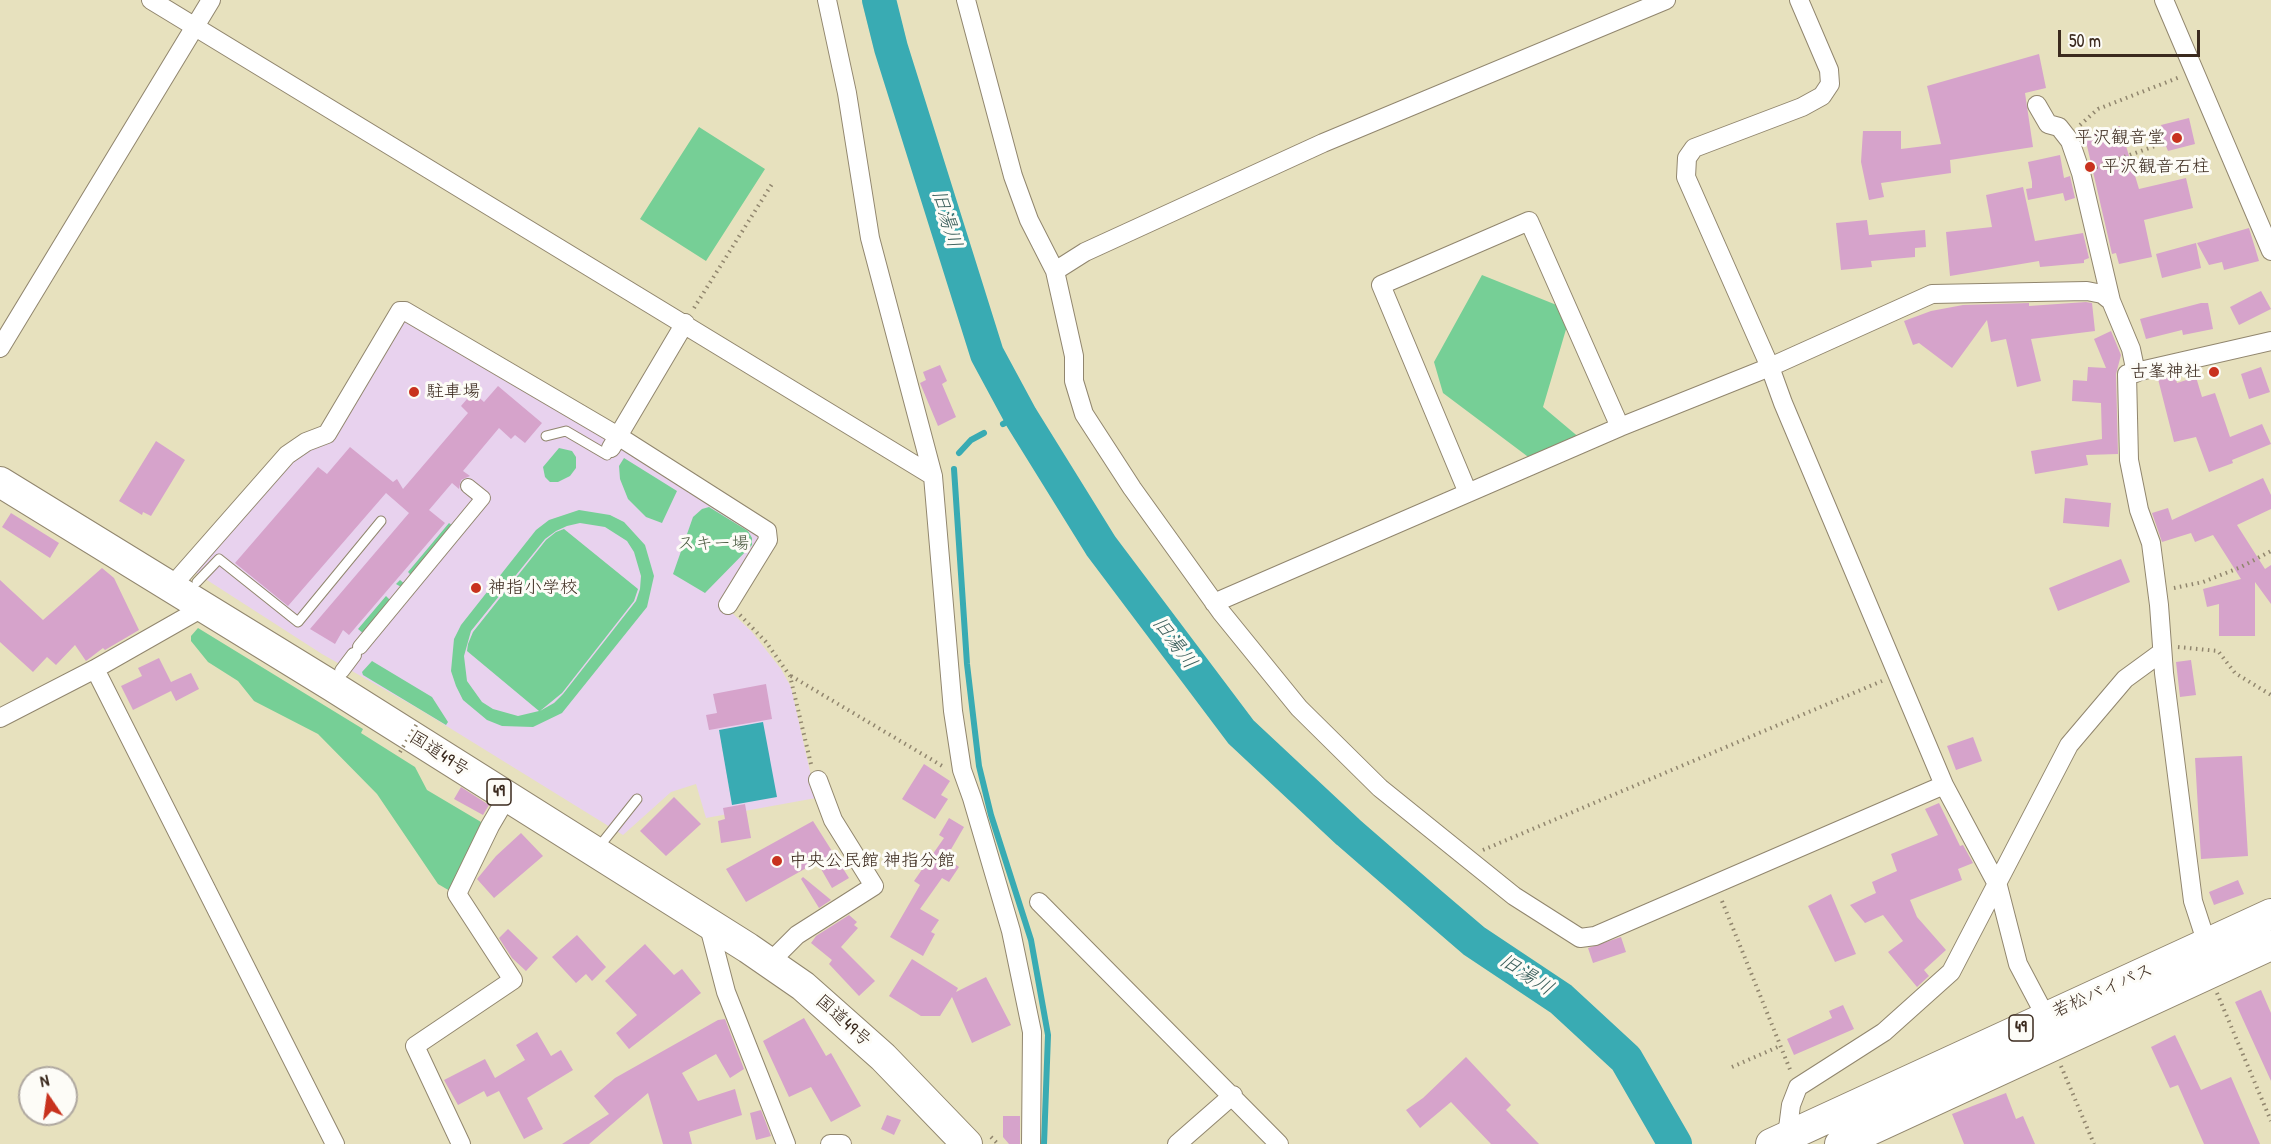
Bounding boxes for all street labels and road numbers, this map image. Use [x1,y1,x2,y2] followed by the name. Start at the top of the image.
[405,727,473,781] street label: 国道49号
[487,779,511,805] road number: 49
[2049,959,2157,1023] street label: 若松バイパス
[811,990,875,1052] street label: 国道49号
[2009,1015,2033,1041] road number: 49

